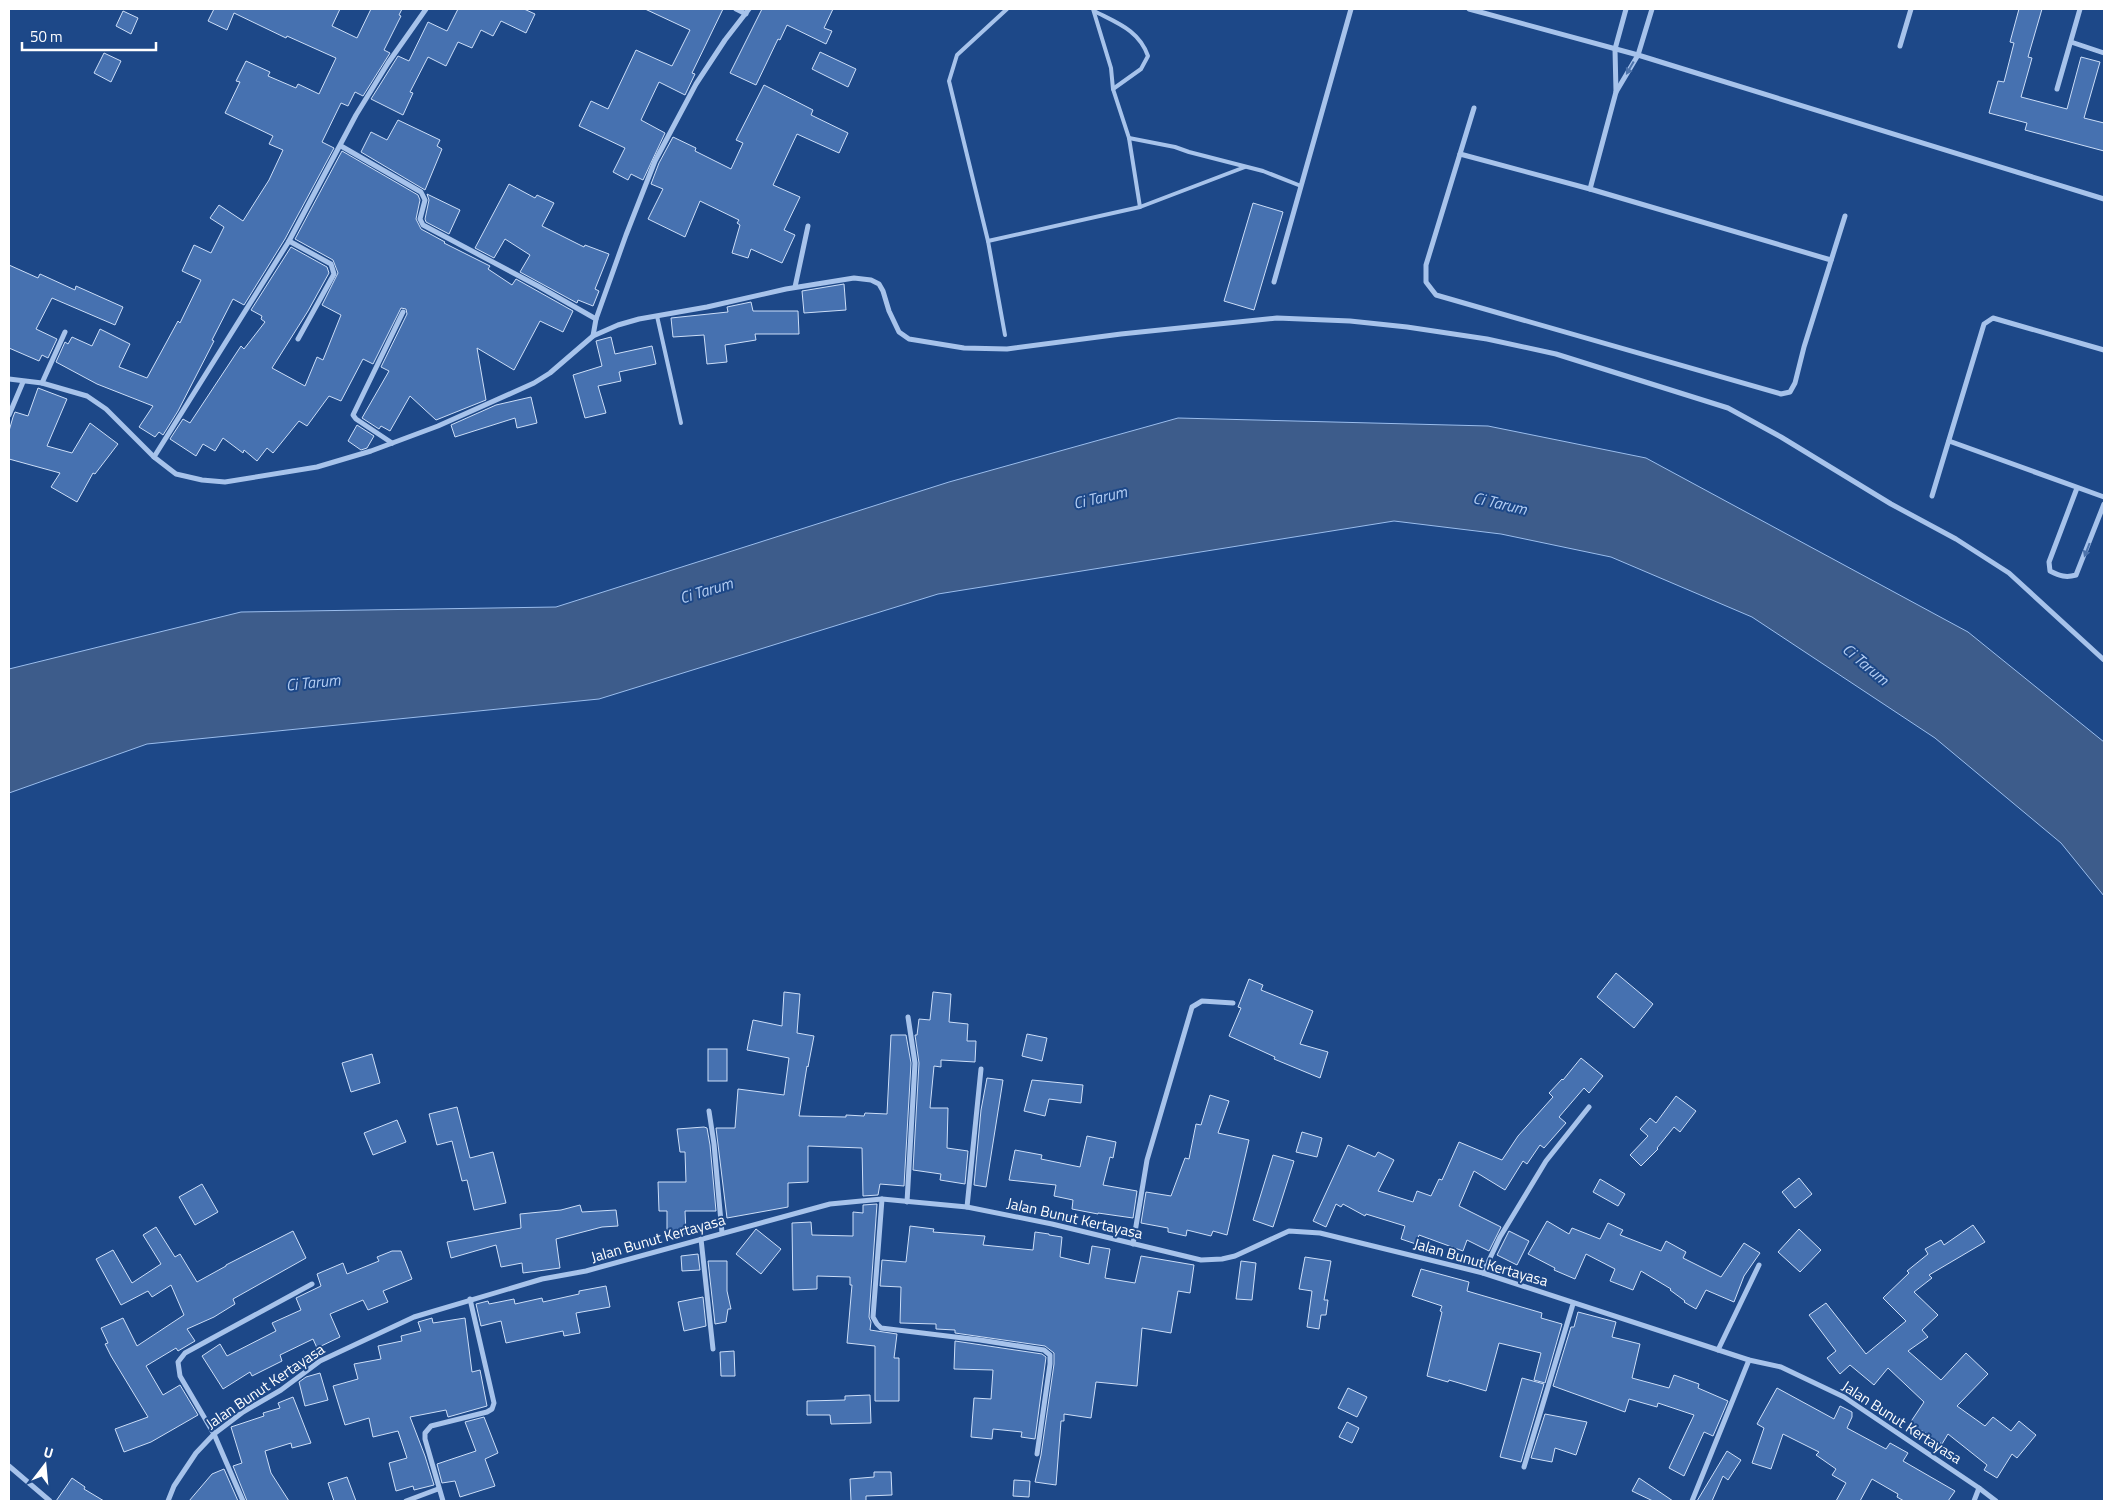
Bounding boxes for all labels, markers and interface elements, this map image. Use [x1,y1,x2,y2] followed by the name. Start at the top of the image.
[22,20,156,52] scale bar
[30,25,63,48] text: 50 m
[1626,60,1634,75] one-way arrow
[1071,479,1130,515] water label: Ci Tarum
[1471,485,1530,521] water label: Ci Tarum
[2083,542,2090,557] one-way arrow
[676,570,736,609] water label: Ci Tarum
[1837,637,1895,691] water label: Ci Tarum
[285,667,342,697] water label: Ci Tarum
[1005,1191,1146,1245] street label: Jalan Bunut Kertayasa
[588,1208,728,1268] street label: Jalan Bunut Kertayasa
[1411,1232,1551,1292] street label: Jalan Bunut Kertayasa
[201,1337,329,1434] street label: Jalan Bunut Kertayasa
[1838,1375,1967,1470] street label: Jalan Bunut Kertayasa
[20,1440,70,1490] north arrow
[41,1441,56,1463] text: U

